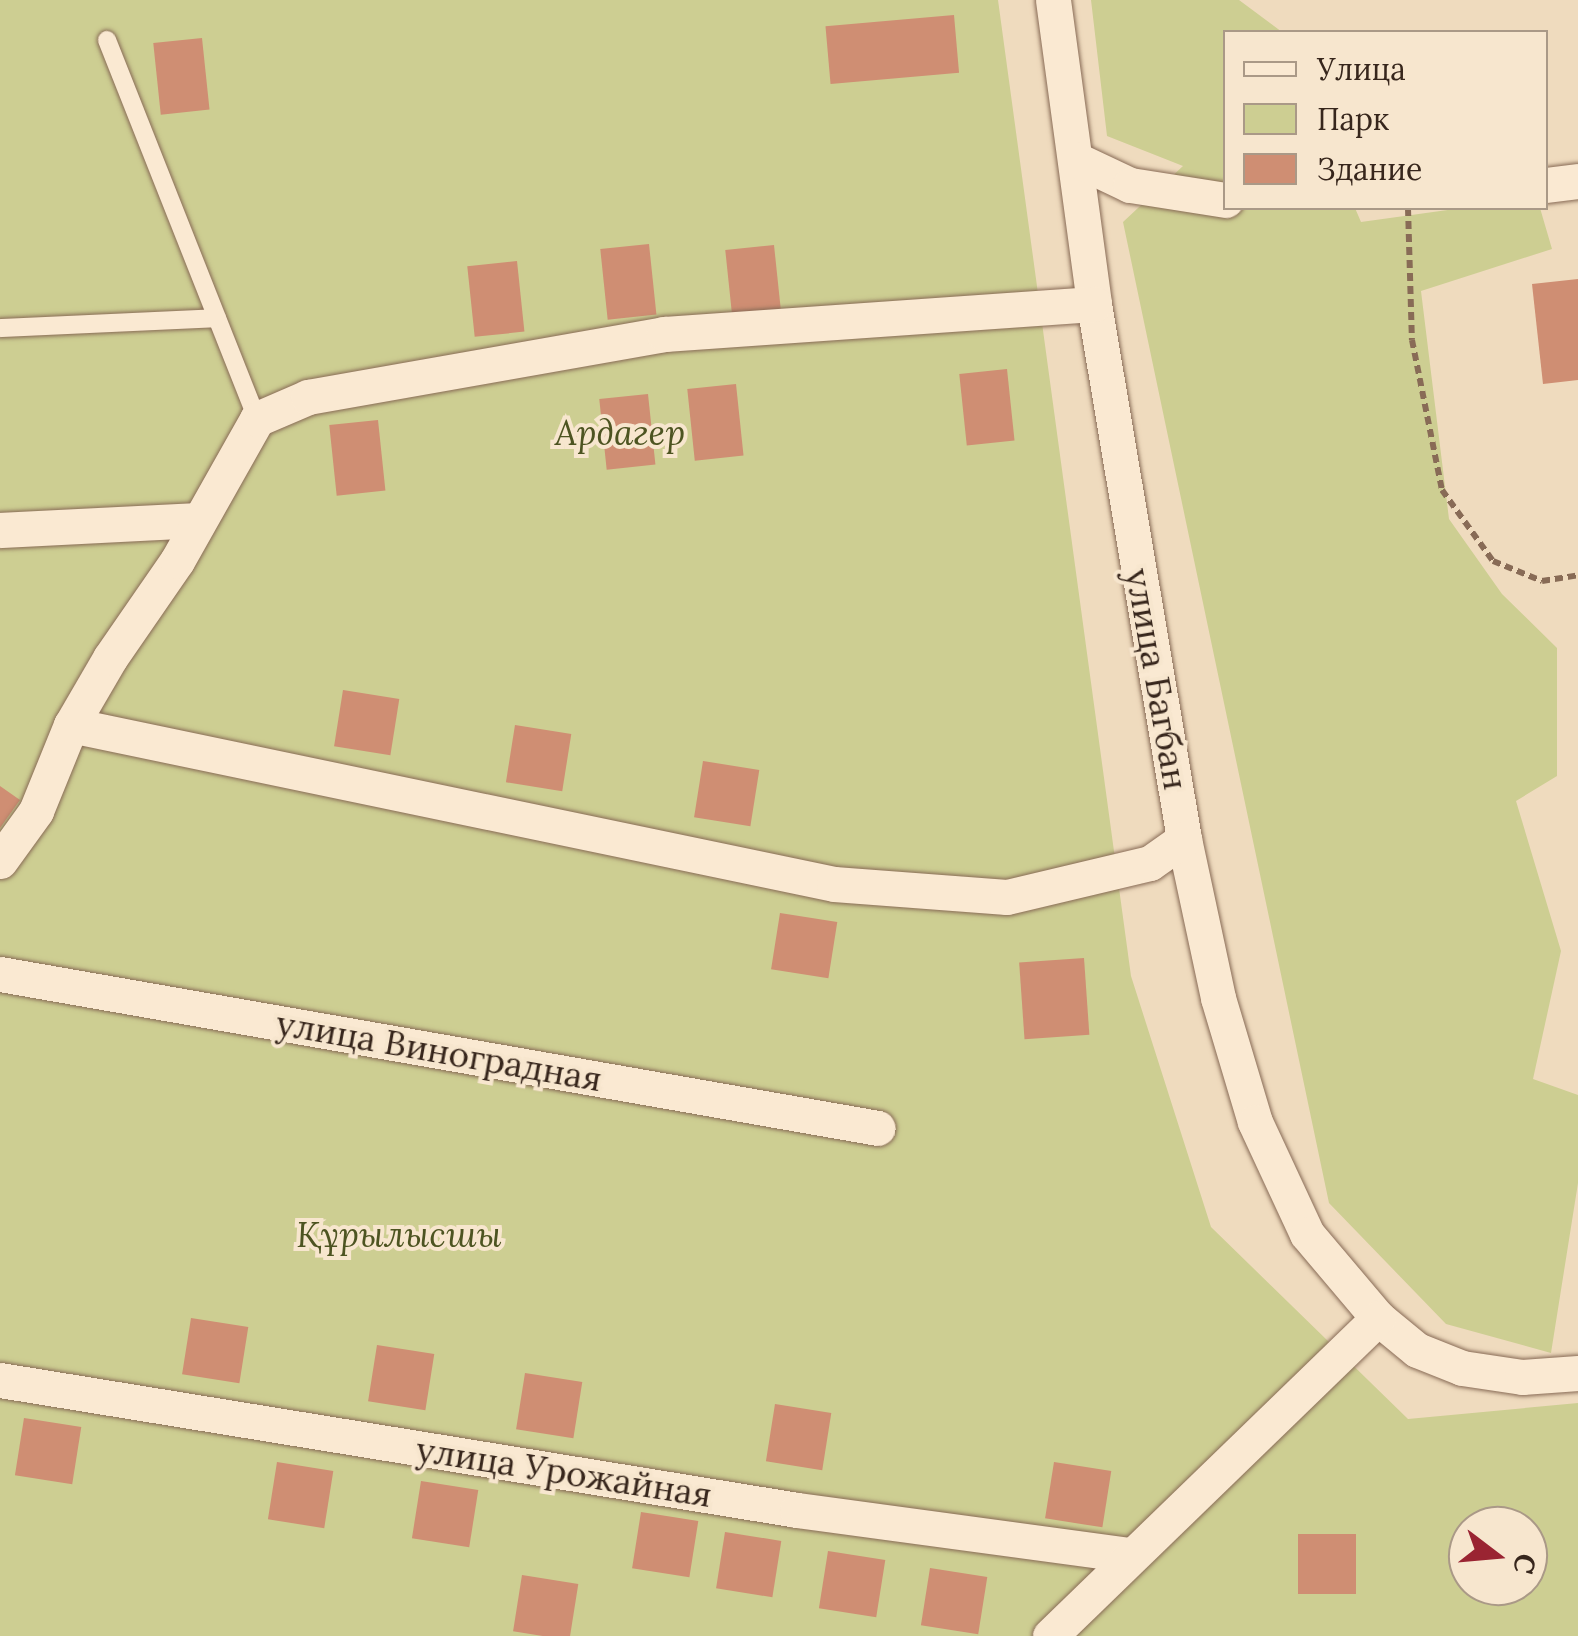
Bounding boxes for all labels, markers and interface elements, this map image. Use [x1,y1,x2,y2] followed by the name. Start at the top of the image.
[1223,30,1548,210] legend
[1317,50,1406,88] text: Улица
[1317,100,1389,138] text: Парк
[1317,150,1422,188] text: Здание
[555,412,685,454] park label: Ардагер
[1117,565,1197,793] street label: улица Багбан
[273,1002,605,1100] street label: улица Виноградная
[296,1214,502,1256] park label: Құрылысшы
[413,1428,715,1516] street label: улица Урожайная
[1448,1506,1548,1606] north arrow
[1505,1549,1545,1578] text: С

